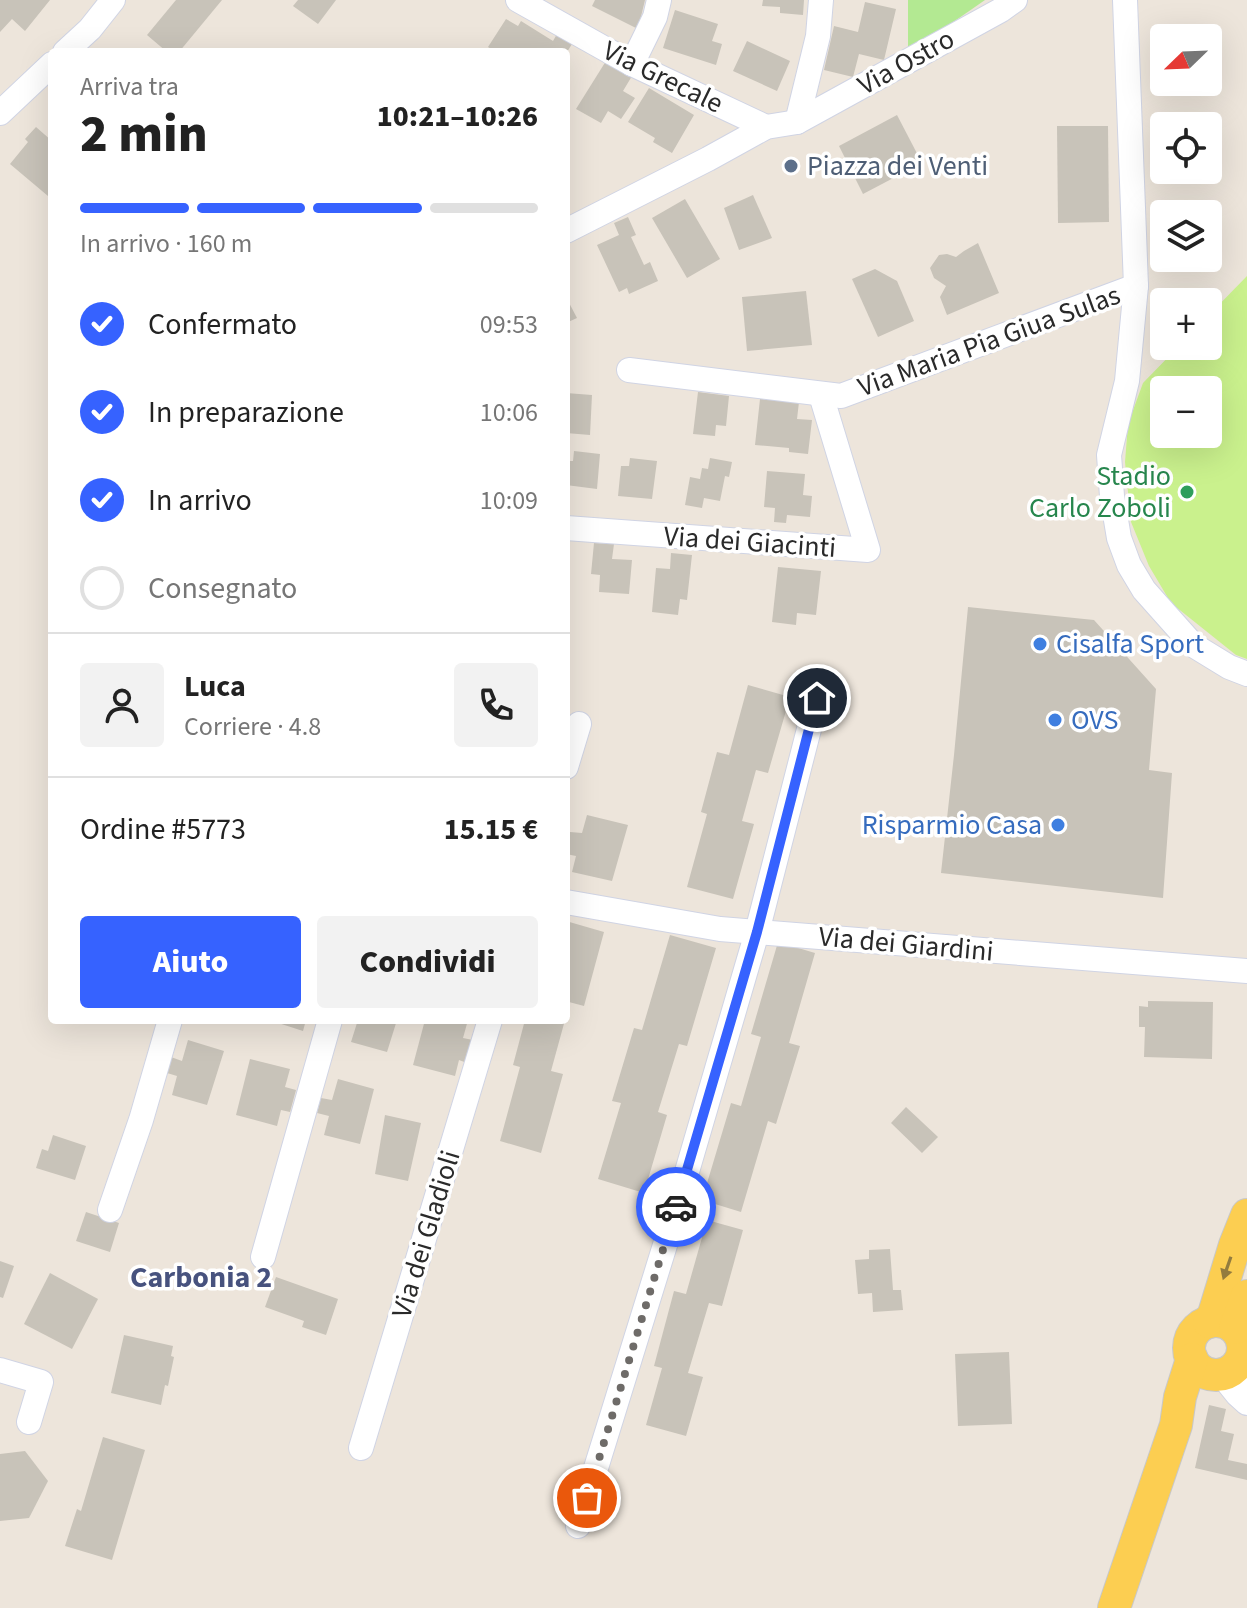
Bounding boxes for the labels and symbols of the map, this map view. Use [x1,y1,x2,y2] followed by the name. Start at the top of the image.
[850,19,962,105] street label: Via Ostro
[1150,24,1222,96] north arrow
[596,31,730,123] street label: Via Grecale
[807,146,988,186] place label: Piazza dei Venti
[782,157,800,175] marker: Piazza dei Venti
[852,275,1126,407] street label: Via Maria Pia Giua Sulas
[1029,456,1171,528] place label: Stadio Carlo Zoboli
[1178,483,1196,501] marker: Stadio Carlo Zoboli
[663,516,837,568] street label: Via dei Giacinti
[1056,624,1205,664] place label: Cisalfa Sport
[1031,635,1049,653] marker: Cisalfa Sport
[783,664,851,732] pin
[1071,700,1118,740] place label: OVS
[1046,711,1064,729] marker: OVS
[862,805,1042,845] place label: Risparmio Casa
[1049,816,1067,834] marker: Risparmio Casa
[817,916,995,972] street label: Via dei Giardini
[382,1145,470,1323] street label: Via dei Gladioli
[636,1167,716,1247] courier
[130,1256,272,1299] district label: Carbonia 2
[1221,1257,1233,1281] one-way arrow
[553,1464,621,1532] pin

